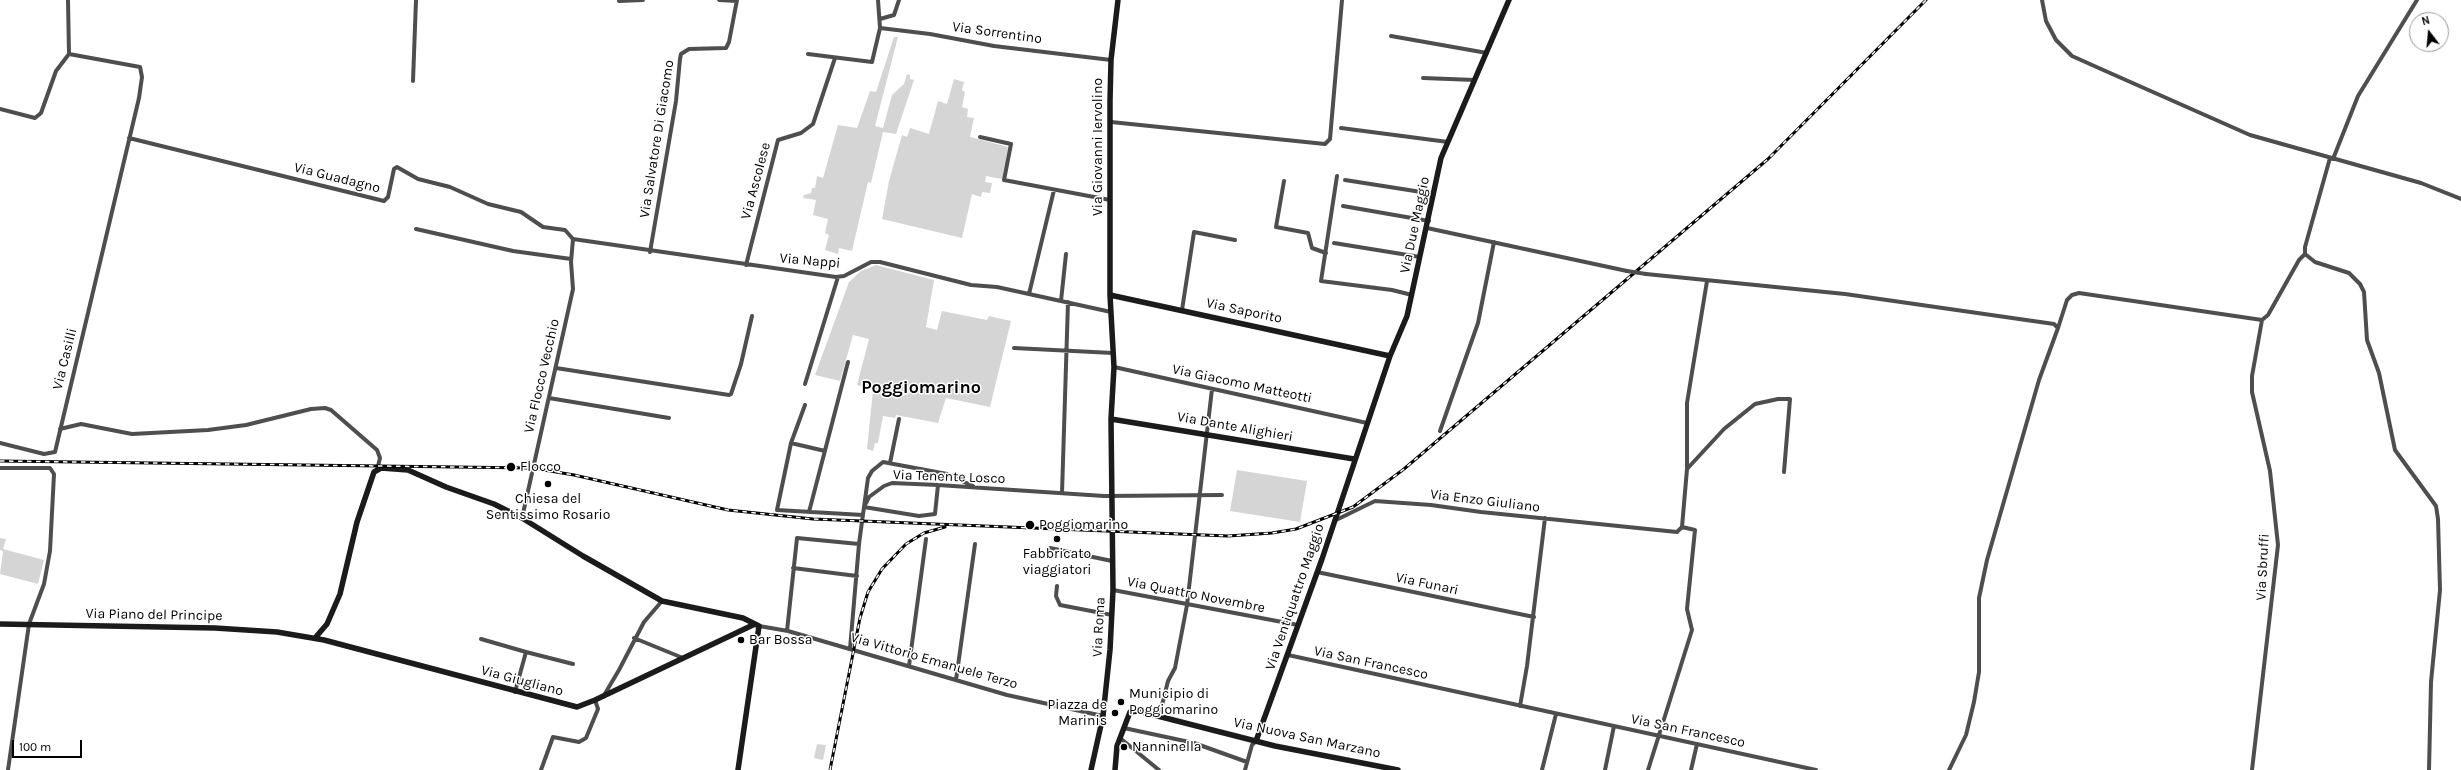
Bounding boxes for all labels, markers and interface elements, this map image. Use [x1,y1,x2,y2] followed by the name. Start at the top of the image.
[2409,12,2449,52] north arrow
[2420,14,2431,28] text: N
[951,18,1043,48] street label: Via Sorrentino
[636,59,678,219] street label: Via Salvatore Di Giacomo
[1090,78,1106,216] street label: Via Giovanni Iervolino
[738,141,774,221] street label: Via Ascolese
[292,159,382,197] street label: Via Guadagno
[1397,175,1433,275] street label: Via Due Maggio
[779,250,841,272] street label: Via Nappi
[1204,295,1284,327] street label: Via Saporito
[521,317,563,435] street label: Via Flocco Vecchio
[49,326,81,392] street label: Via Casilli
[1171,361,1313,407] street label: Via Giacomo Matteotti
[861,377,981,399] district label: Poggiomarino
[1176,409,1294,445] street label: Via Dante Alighieri
[520,459,561,475] place label: Flocco
[505,461,517,473] marker: Flocco
[892,467,1006,487] street label: Via Tenente Losco
[543,479,553,489] marker: Chiesa del Sentissimo Rosario
[1429,486,1541,516] street label: Via Enzo Giuliano
[486,491,610,524] place label: Chiesa del Sentissimo Rosario
[1039,517,1128,533] place label: Poggiomarino
[1024,519,1036,531] marker: Poggiomarino
[1262,522,1328,672] street label: Via Ventiquattro Maggio
[2253,533,2273,601] street label: Via Sbruffi
[1052,534,1062,544] marker: Fabbricato viaggiatori
[1023,546,1091,578] place label: Fabbricato viaggiatori
[1394,569,1460,599] street label: Via Funari
[1126,573,1266,617] street label: Via Quattro Novembre
[1089,597,1109,657] street label: Via Roma
[85,605,223,625] street label: Via Piano del Principe
[848,629,1020,693] street label: Via Vittorio Emanuele Terzo
[749,632,813,648] place label: Bar Bossa
[736,635,746,645] marker: Bar Bossa
[1312,643,1430,683] street label: Via San Francesco
[479,662,565,700] street label: Via Giugliano
[1129,686,1218,718] place label: Municipio di Poggiomarino
[1048,697,1107,730] place label: Piazza de Marinis
[1116,697,1126,707] marker: Municipio di Poggiomarino
[1110,708,1120,718] marker: Piazza de Marinis
[1629,711,1747,751] street label: Via San Francesco
[1232,714,1382,762] street label: Via Nuova San Marzano
[14,732,84,758] scale bar
[1132,739,1202,755] place label: Nanninella
[19,740,51,754] text: 100 m
[1119,742,1129,752] marker: Nanninella

